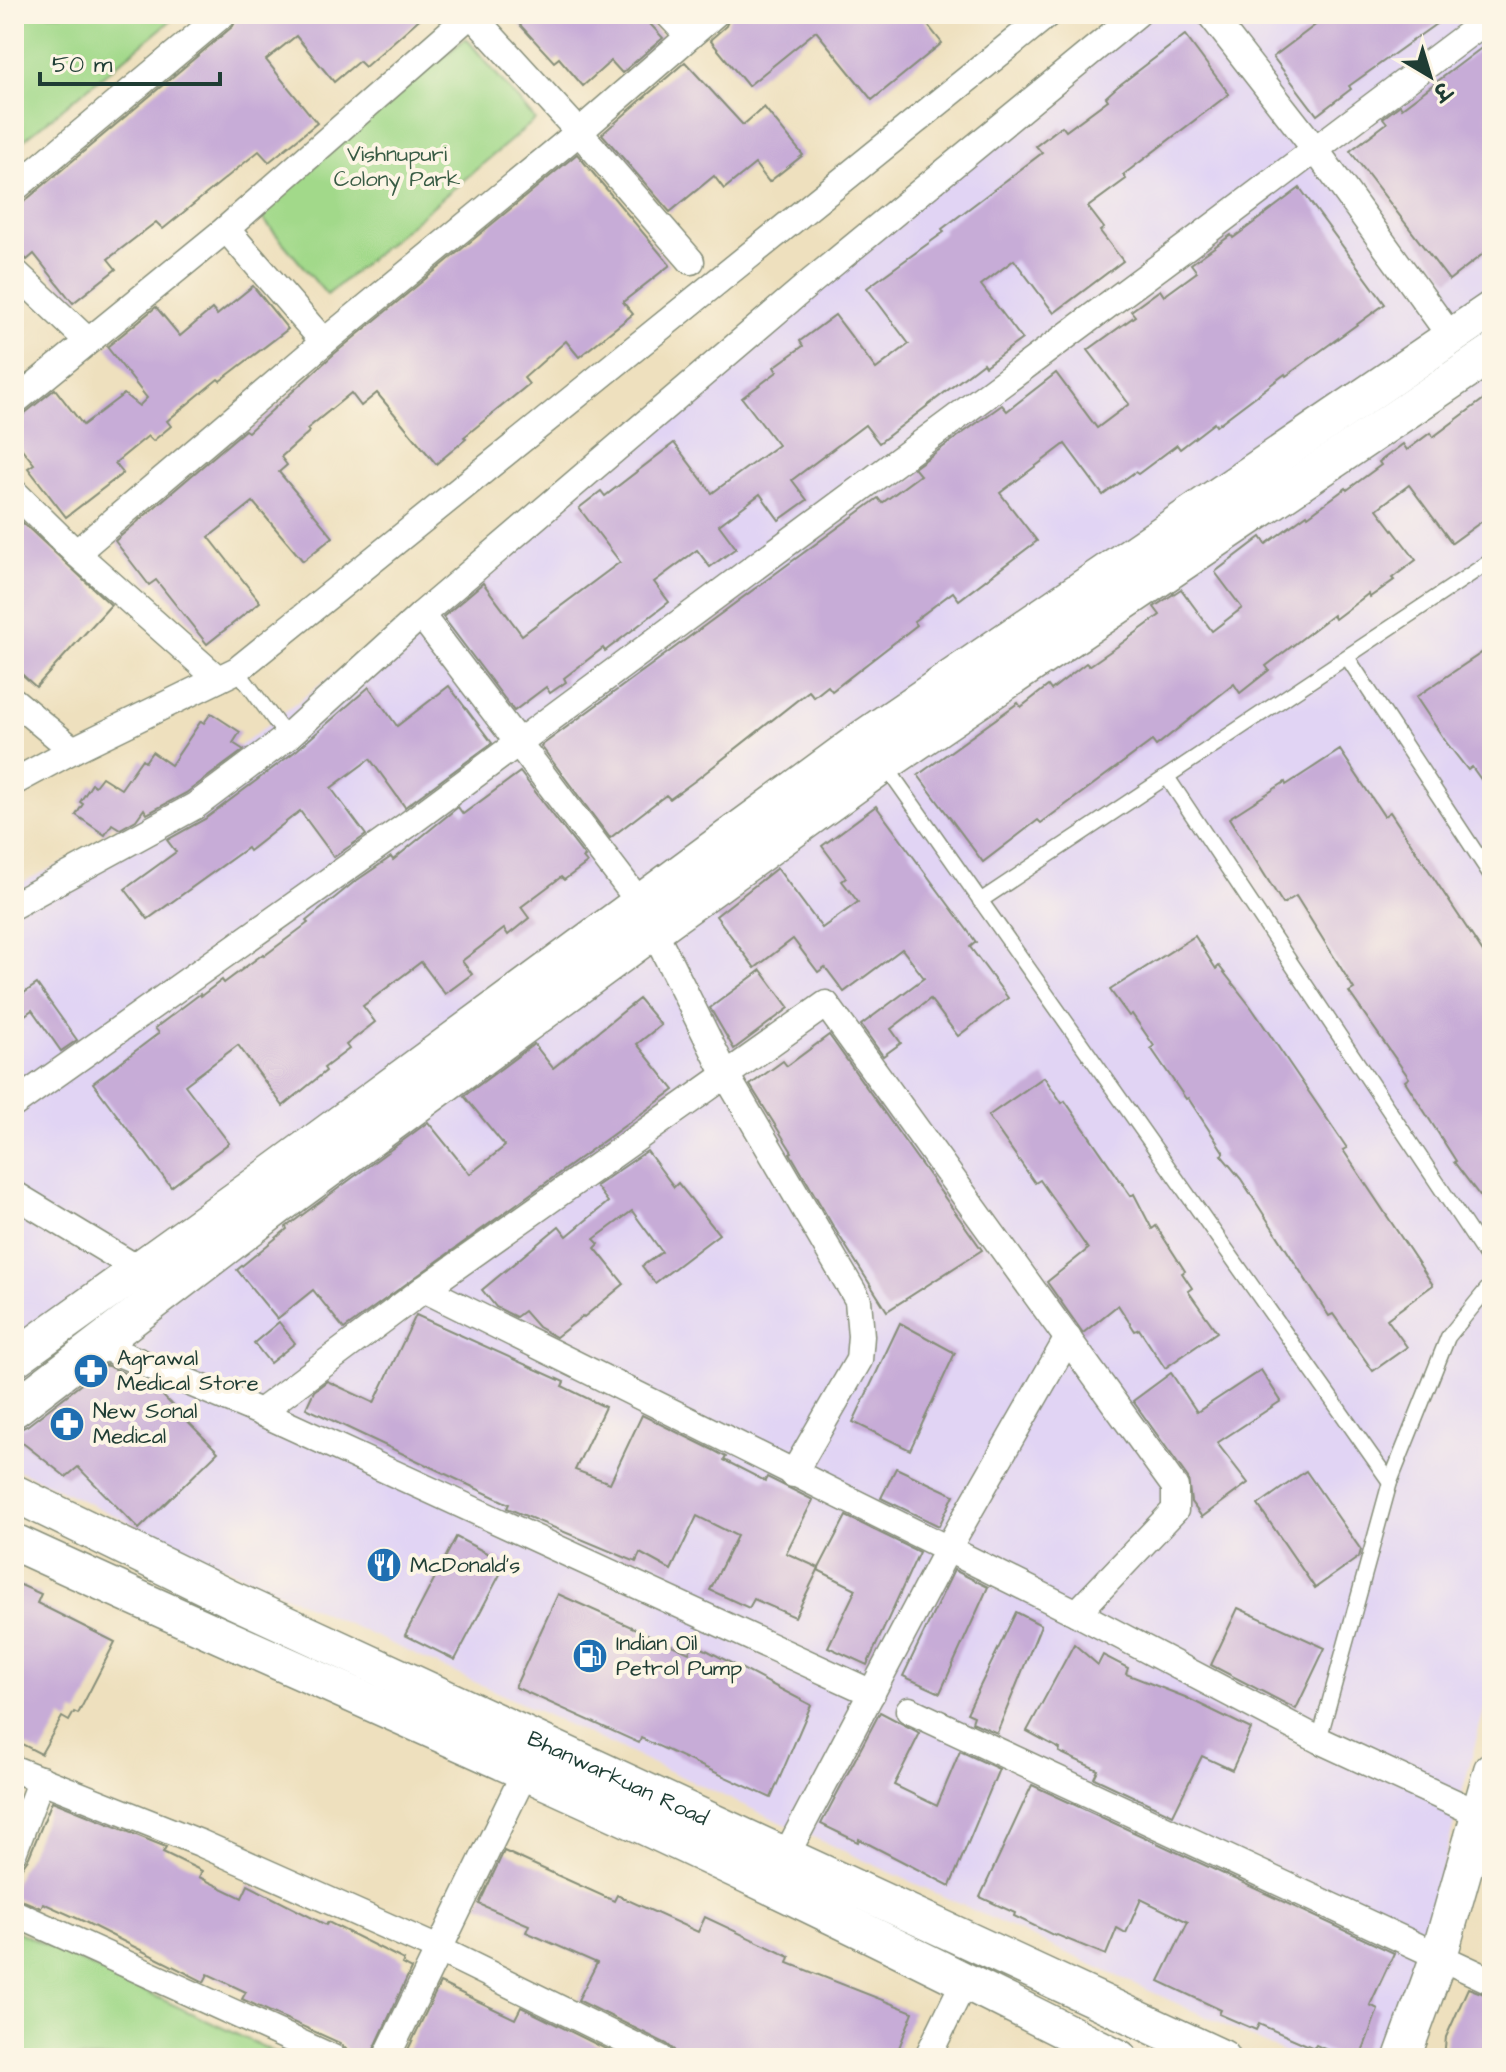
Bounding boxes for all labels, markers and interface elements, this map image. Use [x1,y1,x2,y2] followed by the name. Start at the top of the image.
[40,36,220,86] scale bar
[1390,36,1470,116] north arrow
[52,48,113,82] text: 50 m
[1424,73,1458,109] text: उ
[334,139,461,196] park label: Vishnupuri Colony Park
[117,1343,259,1399] place label: Agrawal Medical Store
[72,1352,110,1390] pharmacy icon: Agrawal Medical Store
[93,1396,197,1452] place label: New Sonal Medical
[48,1405,86,1443] pharmacy icon: New Sonal Medical
[365,1546,403,1584] restaurant icon: McDonald's
[410,1550,520,1581] place label: McDonald's
[616,1628,742,1684] place label: Indian Oil Petrol Pump
[571,1637,609,1675] fuel station icon: Indian Oil Petrol Pump
[523,1723,714,1833] street label: Bhanwarkuan Road

